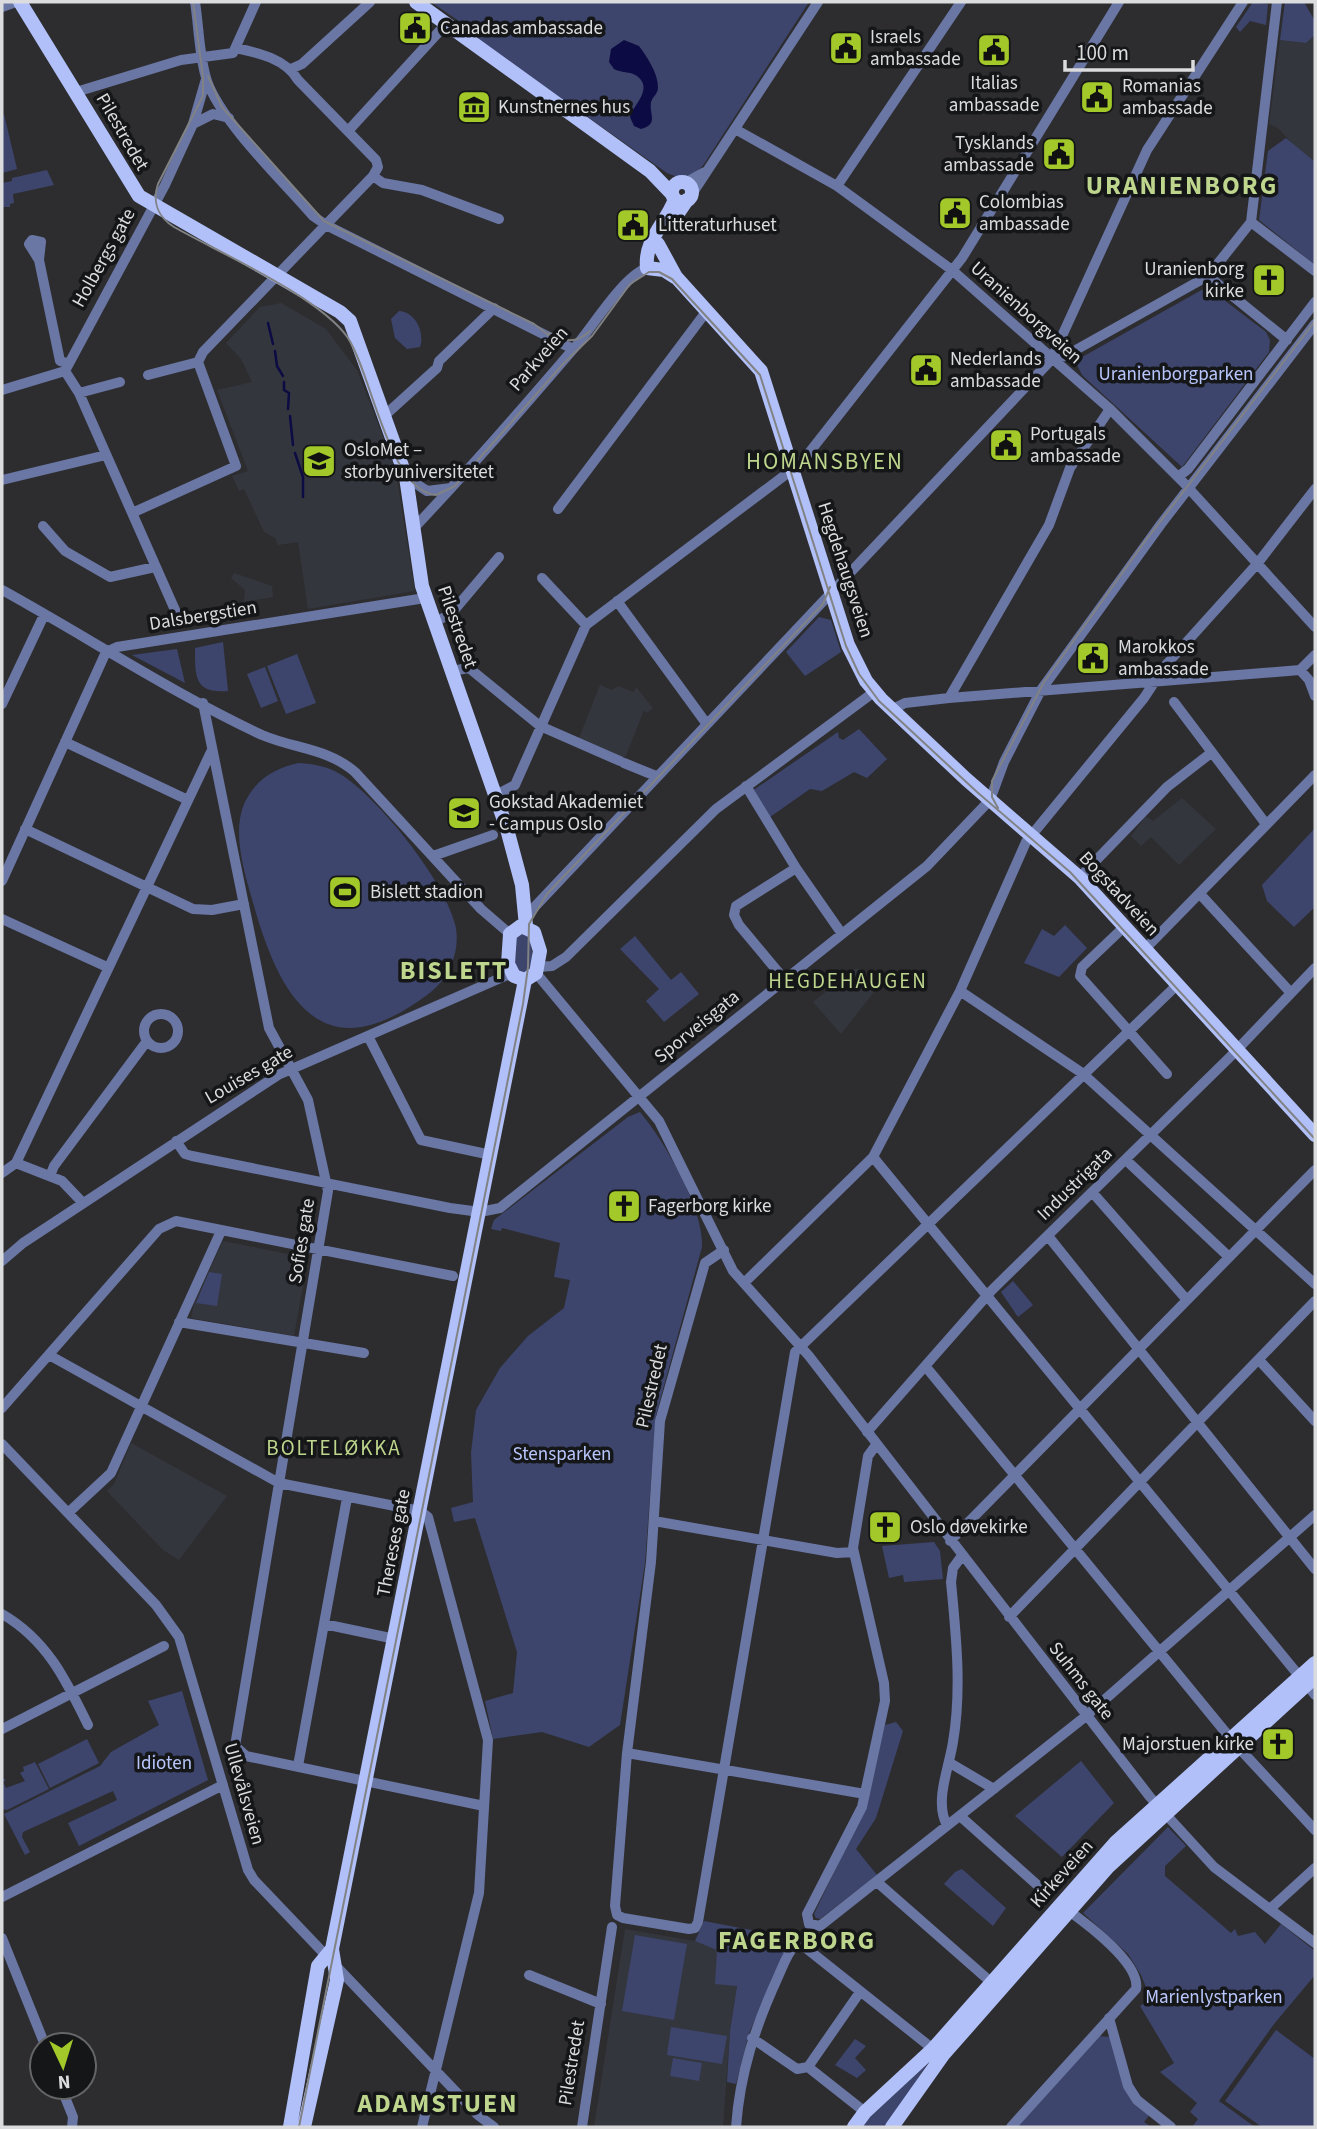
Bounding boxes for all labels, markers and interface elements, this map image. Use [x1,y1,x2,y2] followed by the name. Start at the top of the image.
[396,9,434,47] public building icon: Canadas ambassade
[440,15,603,42] place label: Canadas ambassade
[870,24,961,73] place label: Israels ambassade
[1065,28,1193,72] scale bar
[827,29,865,67] public building icon: Israels ambassade
[975,31,1013,69] public building icon: Italias ambassade
[1076,38,1129,68] text: 100 m
[949,70,1039,119] place label: Italias ambassade
[1122,73,1213,122] place label: Romanias ambassade
[1078,78,1116,116] public building icon: Romanias ambassade
[89,88,155,176] street label: Pilestredet
[455,88,493,126] museum icon: Kunstnernes hus
[498,94,630,121] place label: Kunstnernes hus
[943,130,1034,179] place label: Tysklands ambassade
[1040,135,1078,173] public building icon: Tysklands ambassade
[1086,167,1278,204] district label: URANIENBORG
[979,189,1070,238] place label: Colombias ambassade
[936,194,974,232] public building icon: Colombias ambassade
[66,204,142,312] street label: Holbergs gate
[614,206,652,244] public building icon: Litteraturhuset
[658,212,777,239] place label: Litteraturhuset
[964,255,1088,371] street label: Uranienborgveien
[1144,256,1244,305] place label: Uranienborg kirke
[1250,261,1288,299] church icon: Uranienborg kirke
[503,321,575,397] street label: Parkveien
[950,346,1042,395] place label: Nederlands ambassade
[907,351,945,389] public building icon: Nederlands ambassade
[1099,361,1253,388] park label: Uranienborgparken
[1030,421,1121,470] place label: Portugals ambassade
[987,426,1025,464] public building icon: Portugals ambassade
[344,437,495,486] place label: OsloMet – storbyuniversitetet
[300,442,338,480] school or university icon: OsloMet – storbyuniversitetet
[746,445,904,478] district label: HOMANSBYEN
[810,499,880,641] street label: Hegdehaugsveien
[430,582,484,672] street label: Pilestredet
[147,594,259,638] street label: Dalsbergstien
[1118,634,1209,683] place label: Marokkos ambassade
[1074,639,1112,677] public building icon: Marokkos ambassade
[489,789,644,838] place label: Gokstad Akademiet - Campus Oslo
[445,794,483,832] school or university icon: Gokstad Akademiet - Campus Oslo
[1072,845,1166,943] street label: Bogstadveien
[326,873,364,911] sports icon: Bislett stadion
[370,879,483,906] place label: Bislett stadion
[400,952,508,989] district label: BISLETT
[768,966,928,996] district label: HEGDEHAUGEN
[648,984,746,1070] street label: Sporveisgata
[200,1039,298,1111] street label: Louises gate
[1031,1141,1119,1227] street label: Industrigata
[605,1187,643,1225] church icon: Fagerborg kirke
[648,1193,771,1220] place label: Fagerborg kirke
[282,1196,322,1286] street label: Sofies gate
[629,1341,675,1431] street label: Pilestredet
[266,1433,402,1463] district label: BOLTELØKKA
[513,1441,611,1468] park label: Stensparken
[370,1487,418,1599] street label: Thereses gate
[866,1508,904,1546] church icon: Oslo døvekirke
[910,1514,1028,1541] place label: Oslo døvekirke
[1042,1636,1120,1726] street label: Suhms gate
[1259,1725,1297,1763] church icon: Majorstuen kirke
[1122,1731,1254,1758] place label: Majorstuen kirke
[217,1740,271,1848] street label: Ullevålsveien
[136,1750,192,1777] park label: Idioten
[1024,1834,1100,1914] street label: Kirkeveien
[718,1922,876,1959] district label: FAGERBORG
[1145,1984,1283,2011] park label: Marienlystparken
[552,2018,592,2107] street label: Pilestredet
[28,2031,98,2101] north arrow
[57,2068,71,2095] text: N
[356,2085,519,2122] district label: ADAMSTUEN

